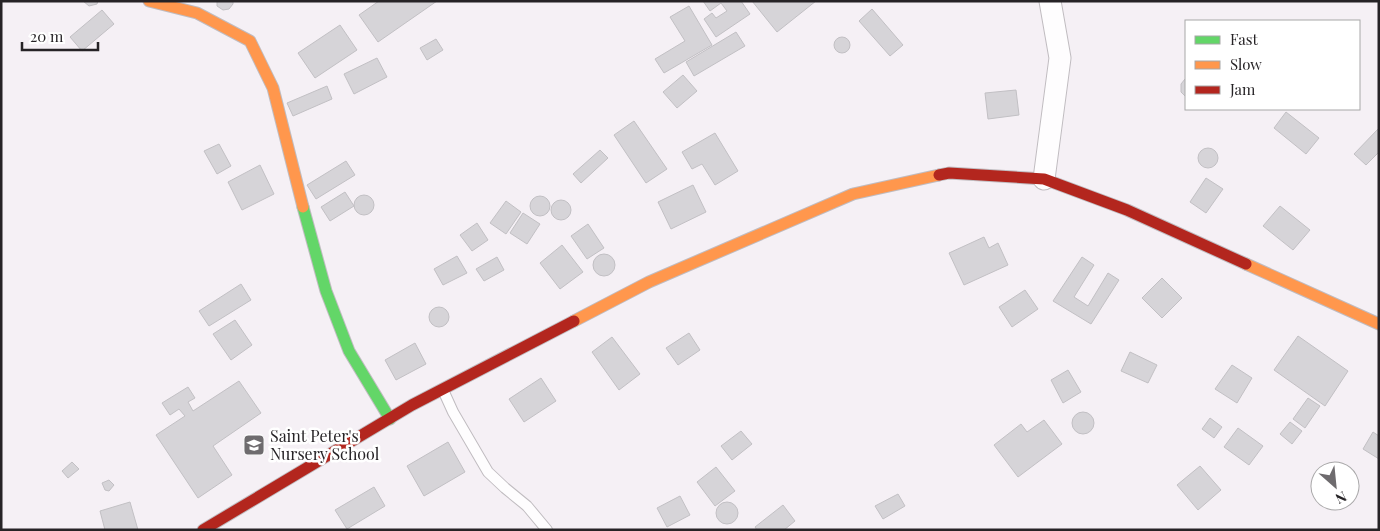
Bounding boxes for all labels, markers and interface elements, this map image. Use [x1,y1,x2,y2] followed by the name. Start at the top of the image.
[22,20,99,52] scale bar
[1185,20,1360,110] legend
[30,26,64,46] text: 20 m
[1230,29,1259,49] text: Fast
[1230,54,1262,74] text: Slow
[1229,79,1256,99] text: Jam
[270,425,380,464] place label: Saint Peter's Nursery School
[242,433,266,457] school or university icon: Saint Peter's Nursery School
[1310,461,1360,511] north arrow
[1332,487,1350,509] text: N

